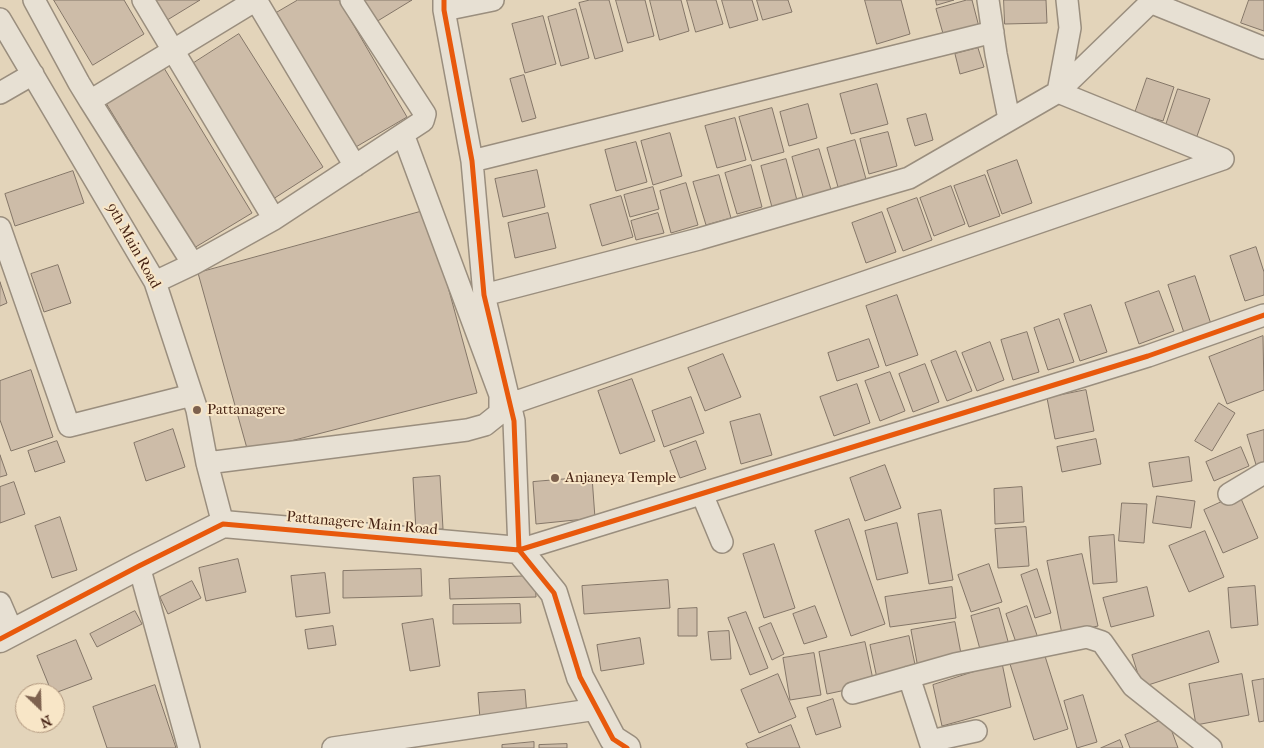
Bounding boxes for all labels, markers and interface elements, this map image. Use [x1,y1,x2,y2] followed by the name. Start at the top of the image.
[102,200,164,292] street label: 9th Main Road
[207,401,285,419] place label: Pattanagere
[191,404,203,416] marker: Pattanagere
[565,469,676,487] place label: Anjaneya Temple
[549,472,561,484] marker: Anjaneya Temple
[286,508,438,540] street label: Pattanagere Main Road
[15,683,65,733] north arrow
[38,711,54,731] text: N

